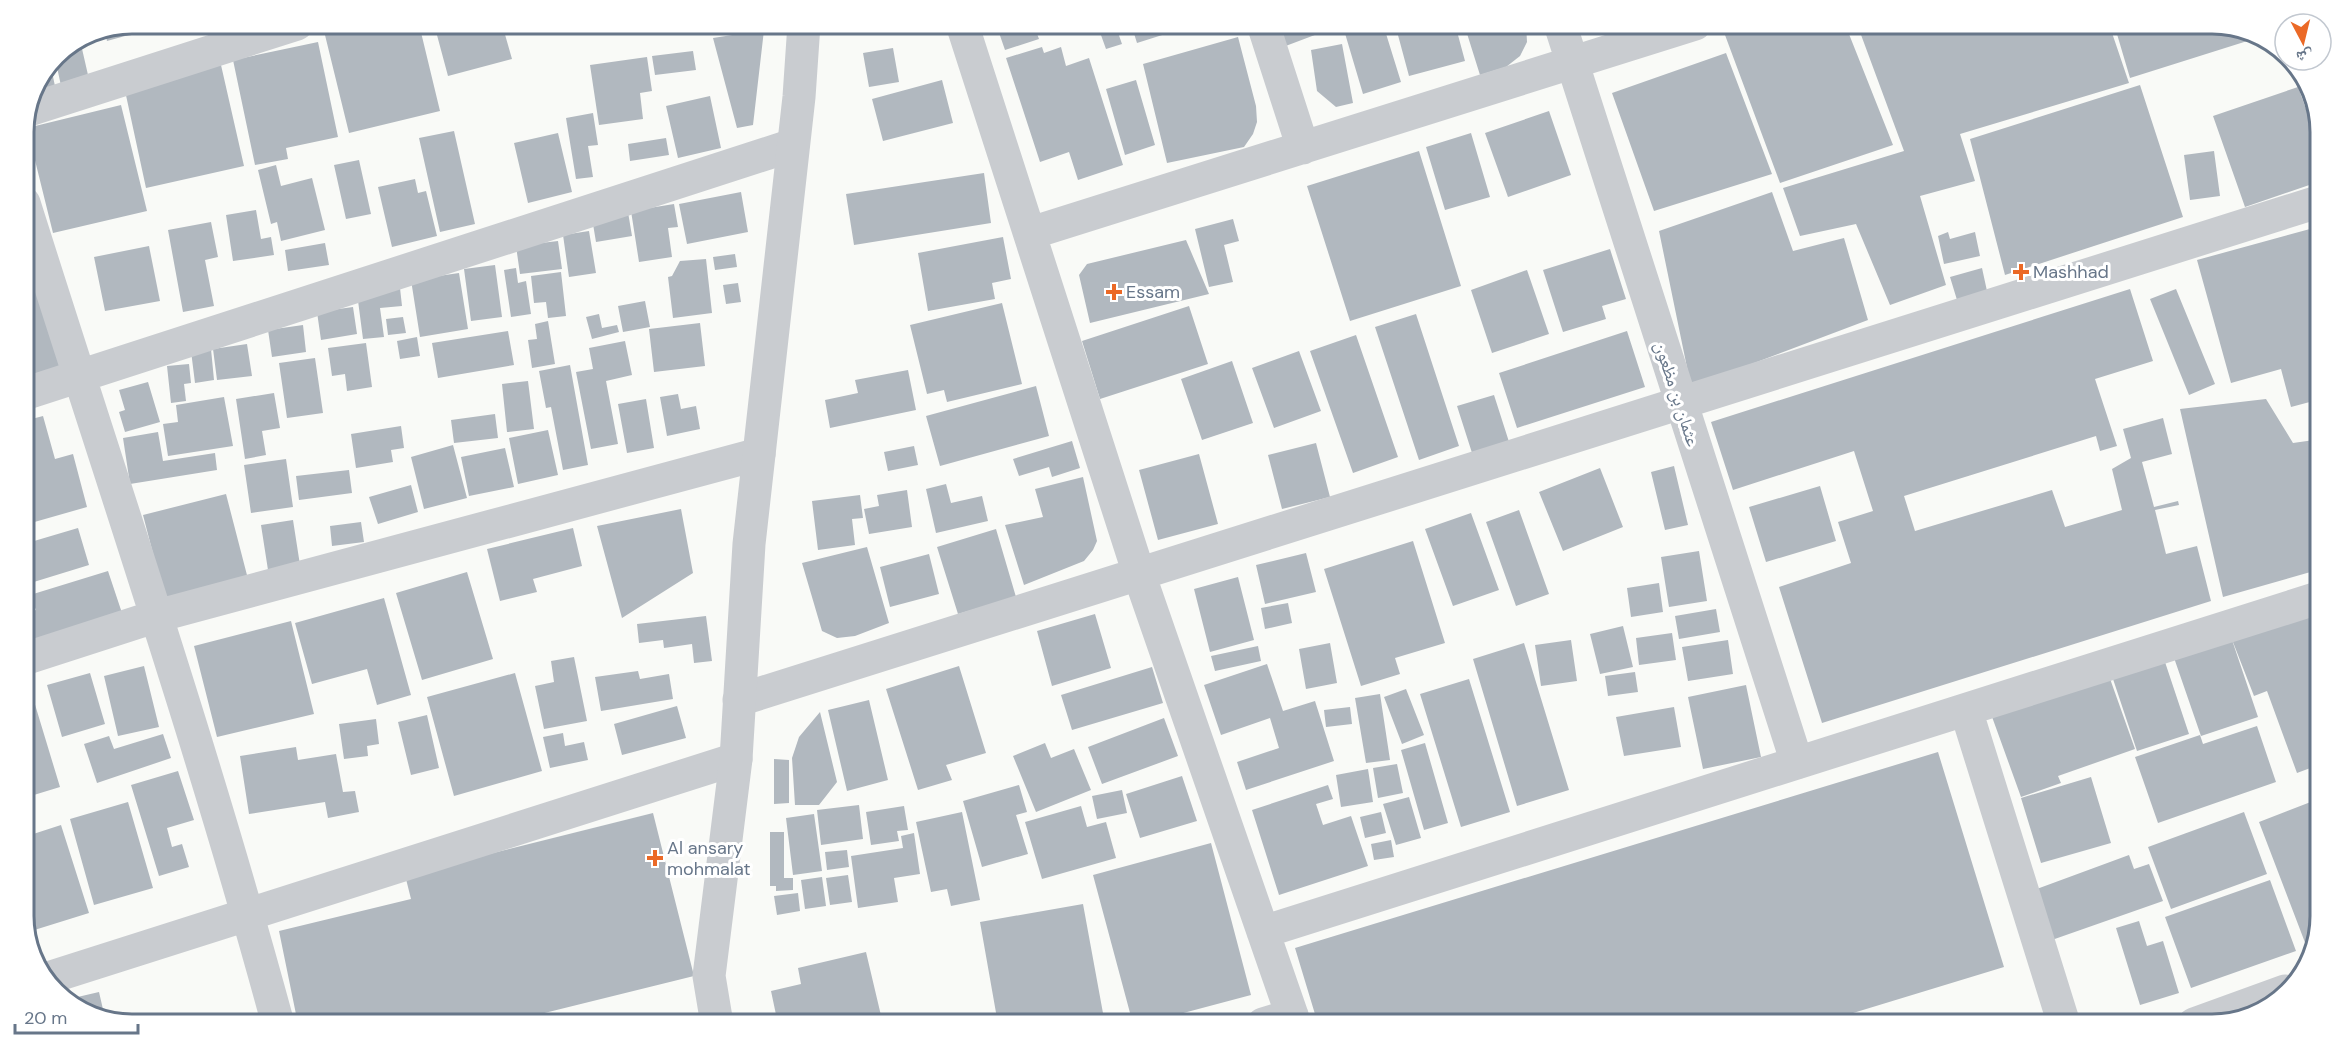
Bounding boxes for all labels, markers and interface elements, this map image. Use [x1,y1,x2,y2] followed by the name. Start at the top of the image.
[2273,12,2333,72] north arrow
[2295,45,2314,68] text: ش
[2033,260,2109,284] place label: Mashhad
[2014,265,2028,279] marker: Mashhad
[1126,280,1180,304] place label: Essam
[1107,285,1121,299] marker: Essam
[1649,338,1705,450] street label: عثمان بن مظعون
[667,836,751,881] place label: Al ansary mohmalat
[648,851,662,865] marker: Al ansary mohmalat
[15,997,138,1035] scale bar
[24,1006,67,1030] text: 20 m

